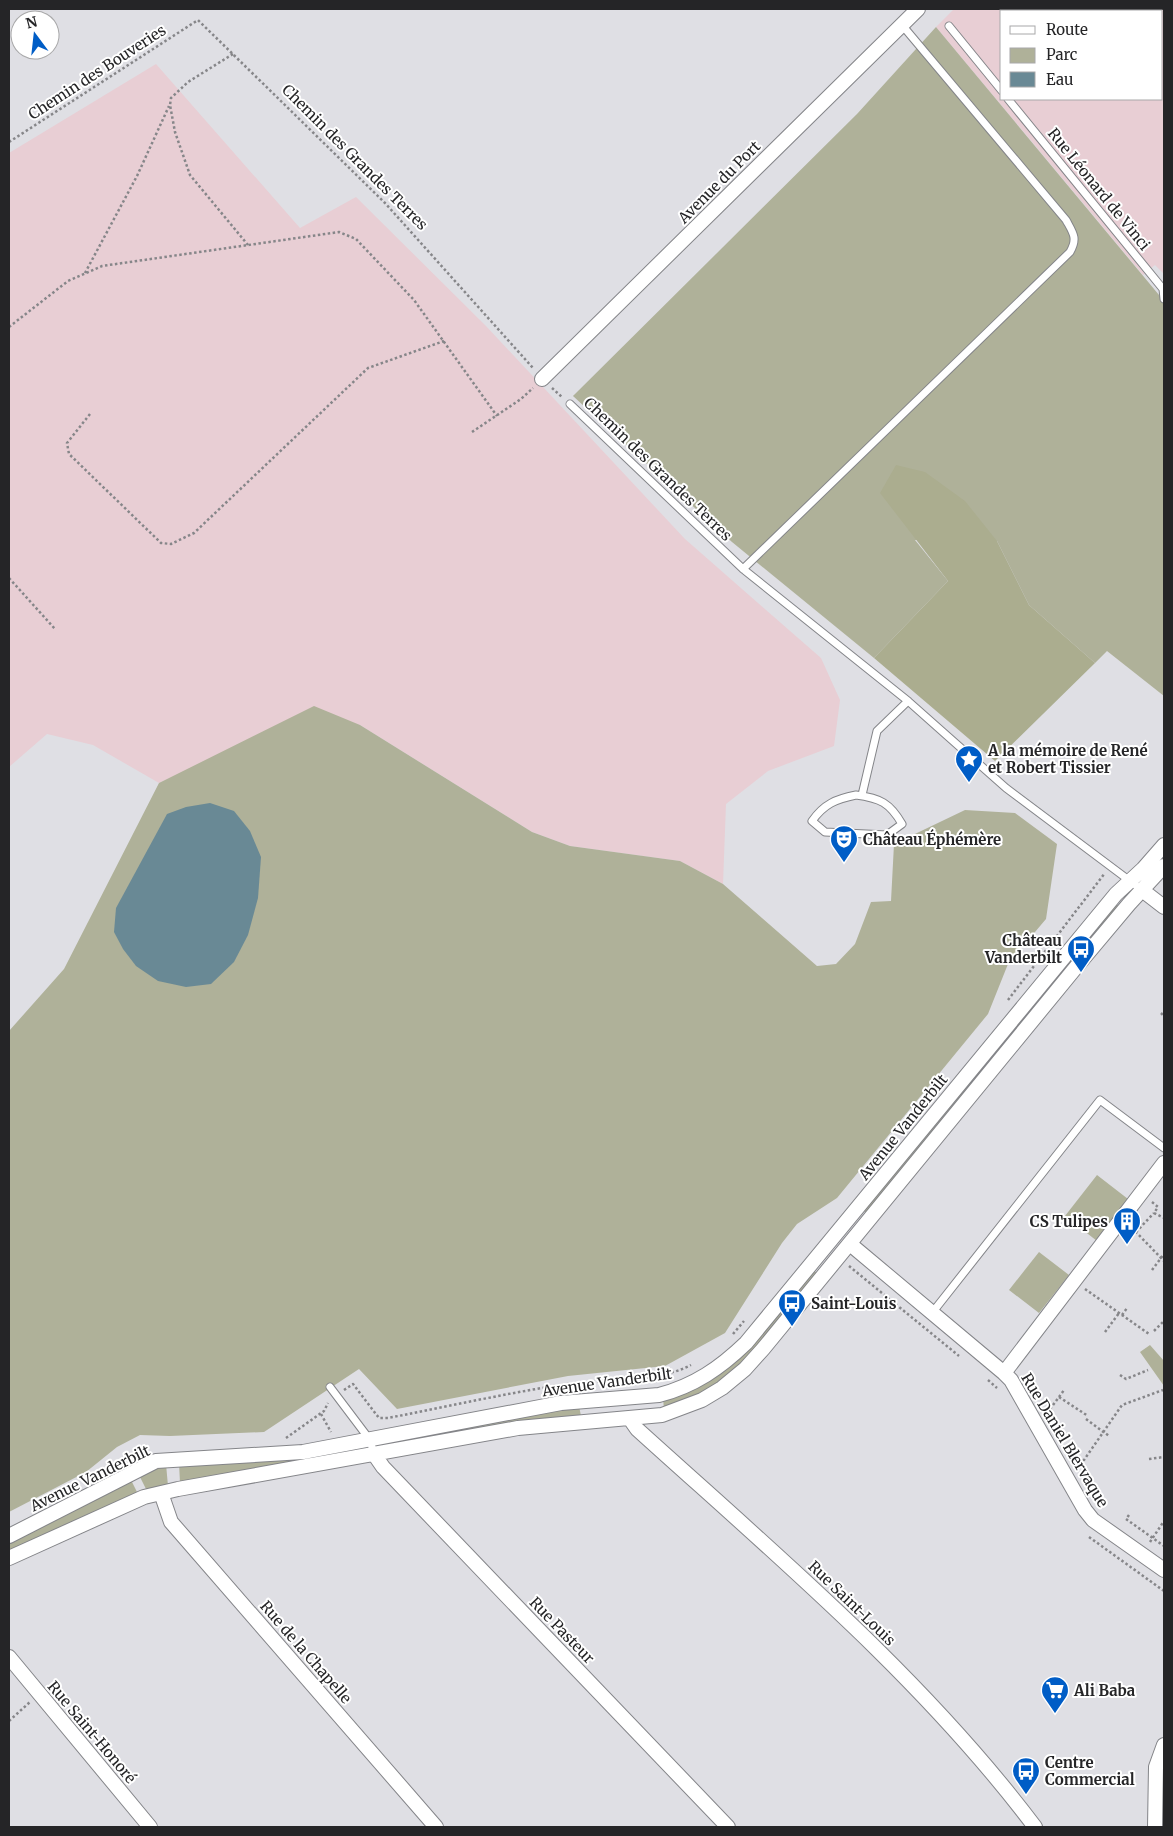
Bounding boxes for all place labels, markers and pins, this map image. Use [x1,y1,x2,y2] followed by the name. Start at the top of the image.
[987,741,1148,777] place label: A la mémoire de René et Robert Tissier
[954,744,984,783] place icon: A la mémoire de René et Robert Tissier
[829,824,859,863] theatre icon: Château Éphémère
[863,829,1001,849] place label: Château Éphémère
[984,931,1062,967] place label: Château Vanderbilt
[1066,934,1096,973] bus stop icon: Château Vanderbilt
[1112,1206,1142,1245] building icon: CS Tulipes
[1030,1212,1108,1231] place label: CS Tulipes
[777,1288,807,1327] bus stop icon: Saint-Louis
[811,1294,897,1313] place label: Saint-Louis
[1040,1675,1070,1714] supermarket icon: Ali Baba
[1073,1681,1136,1700] place label: Ali Baba
[1045,1753,1135,1789] place label: Centre Commercial
[1011,1756,1041,1795] bus stop icon: Centre Commercial

